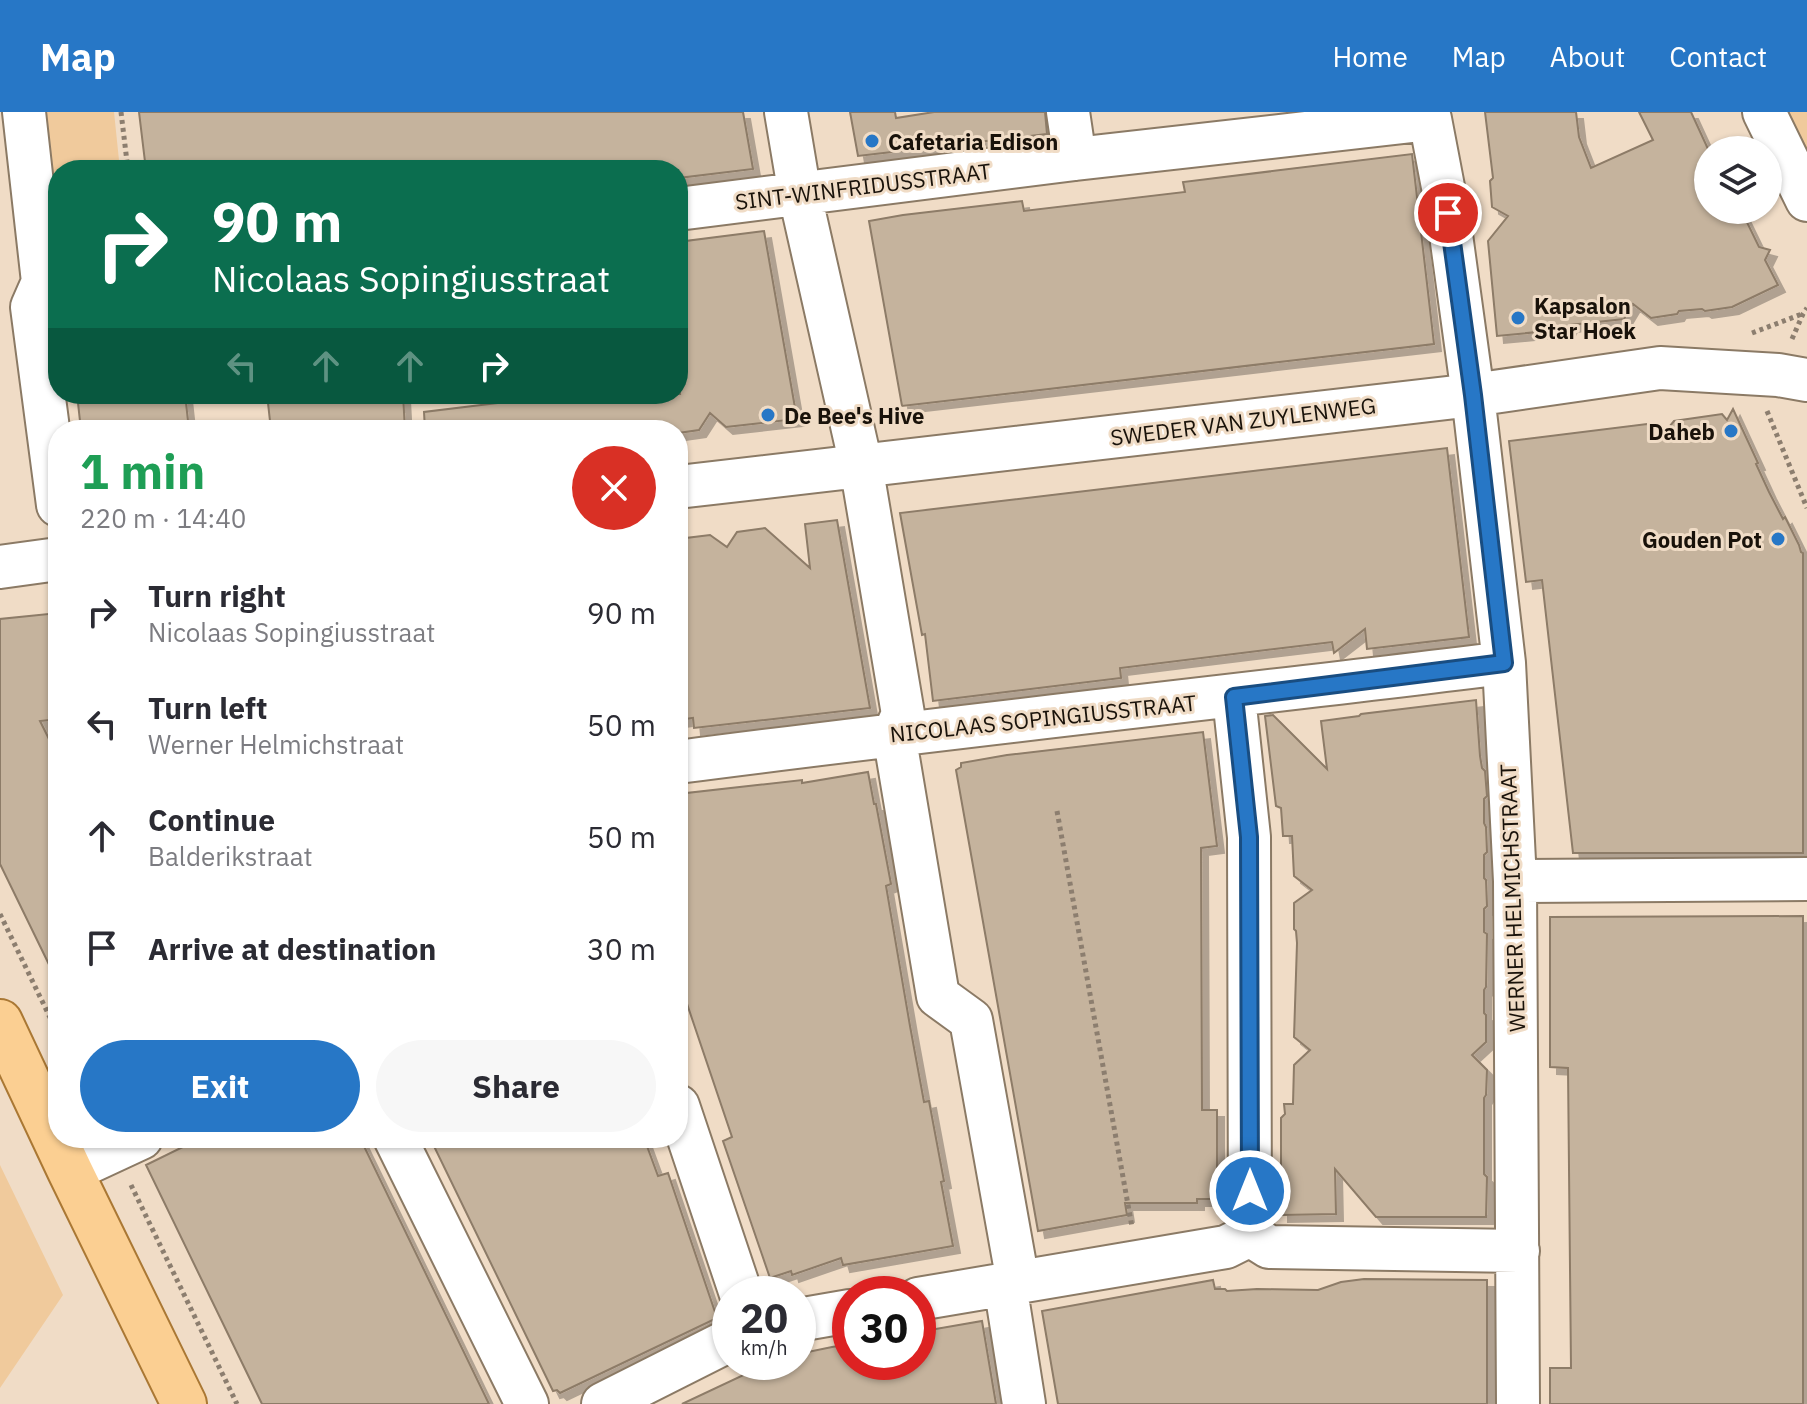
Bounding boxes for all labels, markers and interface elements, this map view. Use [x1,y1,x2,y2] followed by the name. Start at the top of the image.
[40,32,116,81] text: Map
[1332,38,1408,75] text: Home
[1452,38,1506,75] text: Map
[1550,38,1625,75] text: About
[1669,38,1767,75] text: Contact
[888,127,1058,156] place label: Cafetaria Edison
[863,132,881,150] marker: Cafetaria Edison
[1694,136,1782,224] map controls
[1694,136,1782,224] button: layers
[733,156,993,216] street label: SINT-WINFRIDUSSTRAAT
[1414,179,1482,247] pin
[212,185,342,257] text: 90 m
[1426,191,1470,235] icon: arrive
[80,192,184,296] icon: right
[212,255,610,302] text: Nicolaas Sopingiusstraat
[1534,291,1636,345] place label: Kapsalon Star Hoek
[1509,309,1527,327] marker: Kapsalon Star Hoek
[220,344,264,388] icon: left
[304,344,348,388] icon: ahead
[388,344,432,388] icon: ahead
[472,344,516,388] icon: right
[1109,390,1377,452] street label: SWEDER VAN ZUYLENWEG
[784,401,924,430] place label: De Bee's Hive
[759,406,777,424] marker: De Bee's Hive
[1648,417,1715,446] place label: Daheb
[1722,422,1740,440] marker: Daheb
[80,440,205,502] text: 1 min
[572,446,656,530] button: close
[80,501,246,535] text: 220 m · 14:40
[1642,525,1762,554] place label: Gouden Pot
[1769,530,1787,548] marker: Gouden Pot
[148,576,286,615] text: Turn right
[80,590,124,634] icon: right
[587,593,656,632] text: 90 m
[148,615,435,649] text: Nicolaas Sopingiusstraat
[888,687,1198,749] street label: NICOLAAS SOPINGIUSSTRAAT
[148,688,267,727] text: Turn left
[80,702,124,746] icon: left
[587,705,656,744] text: 50 m
[148,727,404,761] text: Werner Helmichstraat
[1493,763,1531,1033] street label: WERNER HELMICHSTRAAT
[148,800,275,839] text: Continue
[80,814,124,858] icon: ahead
[587,817,656,856] text: 50 m
[148,839,313,873] text: Balderikstraat
[80,926,124,970] icon: arrive
[148,929,436,968] text: Arrive at destination
[587,929,656,968] text: 30 m
[80,1040,360,1132] button: Exit
[376,1040,656,1132] button: Share
[1208,1149,1292,1233] position arrow
[832,1276,936,1380] speed limit sign: 30
[740,1292,788,1344] text: 20
[740,1334,788,1361] text: km/h

